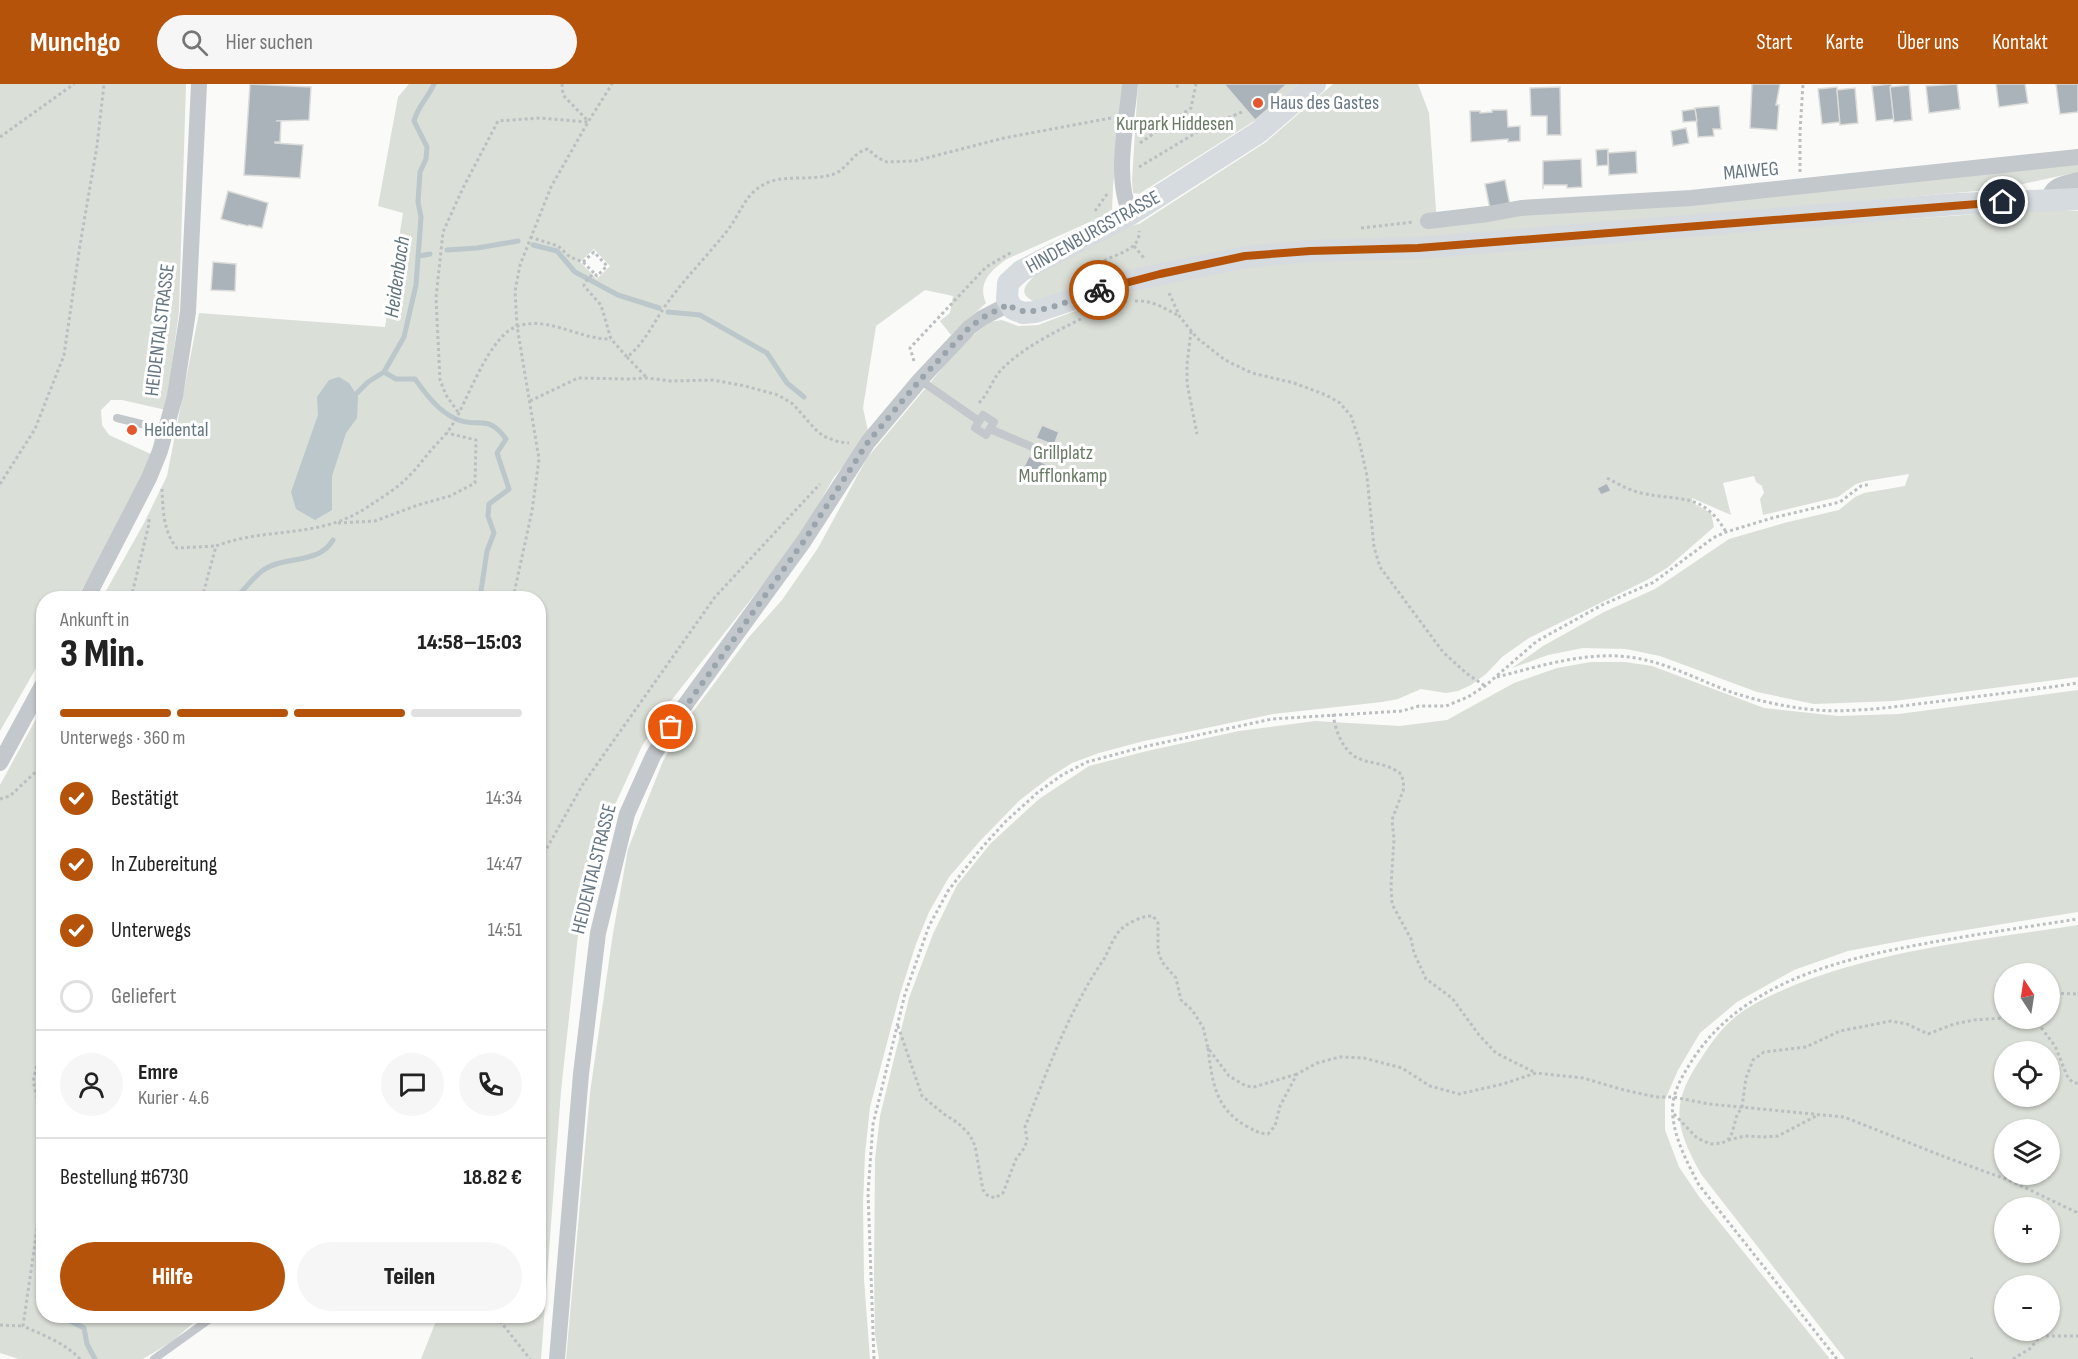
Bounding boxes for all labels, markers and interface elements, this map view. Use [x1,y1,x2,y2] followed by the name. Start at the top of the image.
[157,15,577,69] search box
[30,26,121,59] text: Munchgo
[178,26,211,59] icon: search
[226,29,313,56] text: Hier suchen
[1756,30,1793,55] text: Start
[1826,30,1864,55] text: Karte
[1897,30,1959,55] text: Über uns
[1992,30,2048,55] text: Kontakt
[1270,91,1379,115] place label: Haus des Gastes
[1251,96,1265,110] marker: Haus des Gastes
[1116,112,1234,136] park label: Kurpark Hiddesen
[1722,157,1780,185] street label: MAIWEG
[1977,176,2028,227] pin
[1022,185,1164,279] street label: HINDENBURGSTRASSE
[1986,185,2019,218] icon: home
[379,234,415,319] water label: Heidenbach
[1069,260,1129,320] courier
[140,262,180,398] street label: HEIDENTALSTRASSE
[1083,274,1116,307] icon: bike
[144,418,208,442] place label: Heidental
[125,423,139,437] marker: Heidental
[1019,441,1107,488] park label: Grillplatz Mufflonkamp
[60,608,129,632] text: Ankunft in
[418,629,522,656] text: 14:58–15:03
[60,631,145,678] text: 3 Min.
[645,701,696,752] pin
[654,710,687,743] icon: bag
[60,726,185,750] text: Unterwegs · 360 m
[60,782,93,815] icon: check
[111,785,179,812] text: Bestätigt
[486,786,522,810] text: 14:34
[566,802,622,936] street label: HEIDENTALSTRASSE
[60,848,93,881] icon: check
[111,851,217,878] text: In Zubereitung
[487,852,522,876] text: 14:47
[60,914,93,947] icon: check
[111,917,191,944] text: Unterwegs
[488,918,522,942] text: 14:51
[1994,963,2060,1029] north arrow
[1994,963,2060,1341] map controls
[111,983,176,1010] text: Geliefert
[1994,1041,2060,1107] button: locate
[60,1053,123,1116] button: person
[381,1053,444,1116] button: chat
[459,1053,522,1116] button: phone
[138,1059,178,1086] text: Emre
[138,1086,209,1110] text: Kurier · 4.6
[1994,1119,2060,1185] button: layers
[60,1164,188,1191] text: Bestellung #6730
[463,1164,522,1191] text: 18.82 €
[1994,1197,2060,1263] button: +
[60,1242,285,1311] button: Hilfe
[297,1242,522,1311] button: Teilen
[1994,1275,2060,1341] button: −

